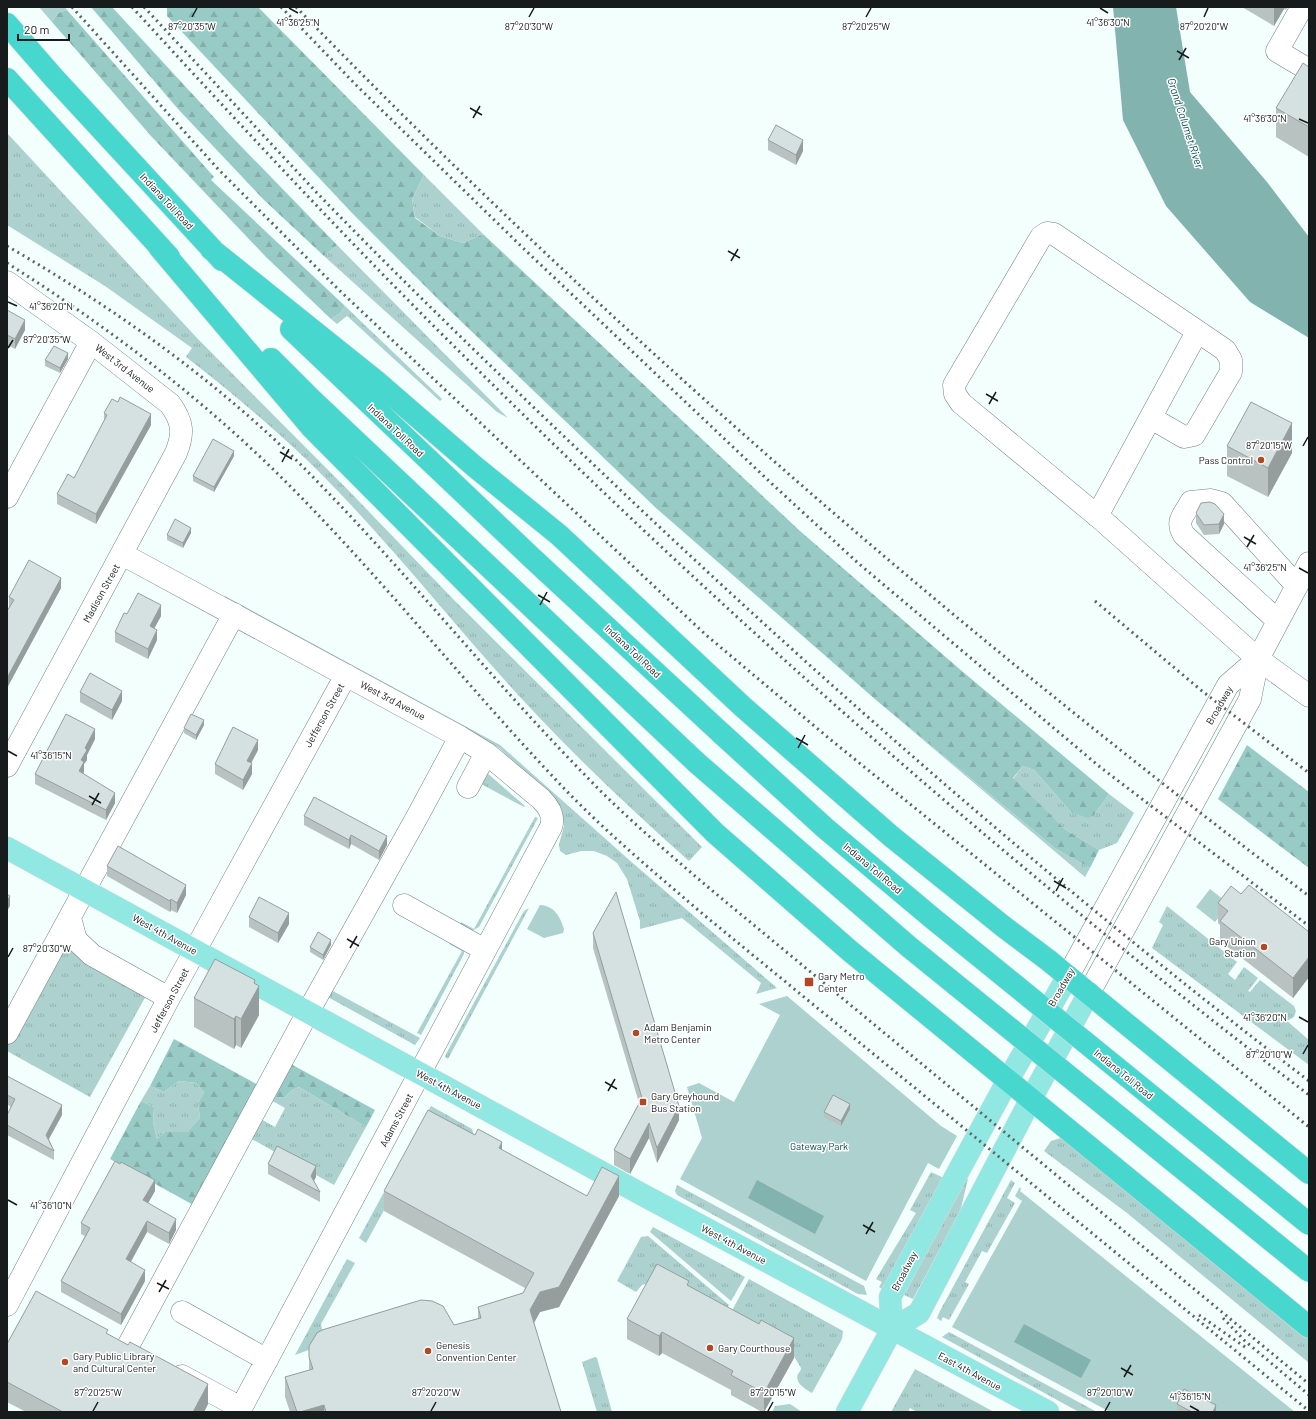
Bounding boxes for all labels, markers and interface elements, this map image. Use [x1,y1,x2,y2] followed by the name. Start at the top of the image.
[18,16,69,42] scale bar
[276,16,320,28] text: 41°36'25"N
[1086,16,1130,28] text: 41°36'30"N
[168,20,216,32] text: 87°20'35"W
[505,20,553,32] text: 87°20'30"W
[842,20,890,32] text: 87°20'25"W
[1180,20,1228,32] text: 87°20'20"W
[24,22,50,36] text: 20 m
[1165,76,1207,171] water label: Grand Calumet River
[1243,112,1287,124] text: 41°36'30"N
[138,170,196,232] street label: Indiana Toll Road
[29,300,73,312] text: 41°36'20"N
[23,333,71,345] text: 87°20'35"W
[93,341,157,395] street label: West 3rd Avenue
[365,401,427,459] street label: Indiana Toll Road
[1246,439,1292,451] text: 87°20'15"W
[1199,454,1253,466] place label: Pass Control
[1256,455,1266,465] marker: Pass Control
[80,561,122,624] street label: Madison Street
[1243,561,1287,573] text: 41°36'25"N
[602,622,664,680] street label: Indiana Toll Road
[358,678,428,722] street label: West 3rd Avenue
[301,680,347,749] street label: Jefferson Street
[1203,683,1235,726] street label: Broadway
[30,749,72,761] text: 41°36'15"N
[841,840,905,896] street label: Indiana Toll Road
[130,911,200,957] street label: West 4th Avenue
[1209,935,1256,959] place label: Gary Union Station
[23,942,71,954] text: 87°20'30"W
[1259,942,1269,952] marker: Gary Union Station
[147,965,191,1034] street label: Jefferson Street
[1045,965,1077,1008] street label: Broadway
[818,970,865,994] place label: Gary Metro Center
[803,976,815,988] marker: Gary Metro Center
[1243,1011,1287,1023] text: 41°36'20"N
[644,1021,712,1045] place label: Adam Benjamin Metro Center
[631,1028,641,1038] marker: Adam Benjamin Metro Center
[1092,1046,1156,1102] street label: Indiana Toll Road
[1246,1048,1293,1060] text: 87°20'10"W
[414,1067,484,1111] street label: West 4th Avenue
[651,1090,719,1114] place label: Gary Greyhound Bus Station
[377,1091,415,1149] street label: Adams Street
[638,1097,648,1107] marker: Gary Greyhound Bus Station
[790,1140,848,1152] park label: Gateway Park
[30,1199,72,1211] text: 41°36'10"N
[699,1222,769,1266] street label: West 4th Avenue
[889,1249,919,1293] street label: Broadway
[436,1339,517,1363] place label: Genesis Convention Center
[718,1342,790,1354] place label: Gary Courthouse
[705,1343,715,1353] marker: Gary Courthouse
[423,1346,433,1356] marker: Genesis Convention Center
[936,1349,1004,1393] street label: East 4th Avenue
[73,1350,156,1374] place label: Gary Public Library and Cultural Center
[60,1357,70,1367] marker: Gary Public Library and Cultural Center
[74,1386,122,1398] text: 87°20'25"W
[412,1386,460,1398] text: 87°20'20"W
[750,1386,796,1398] text: 87°20'15"W
[1087,1386,1134,1398] text: 87°20'10"W
[1169,1390,1211,1402] text: 41°36'15"N

